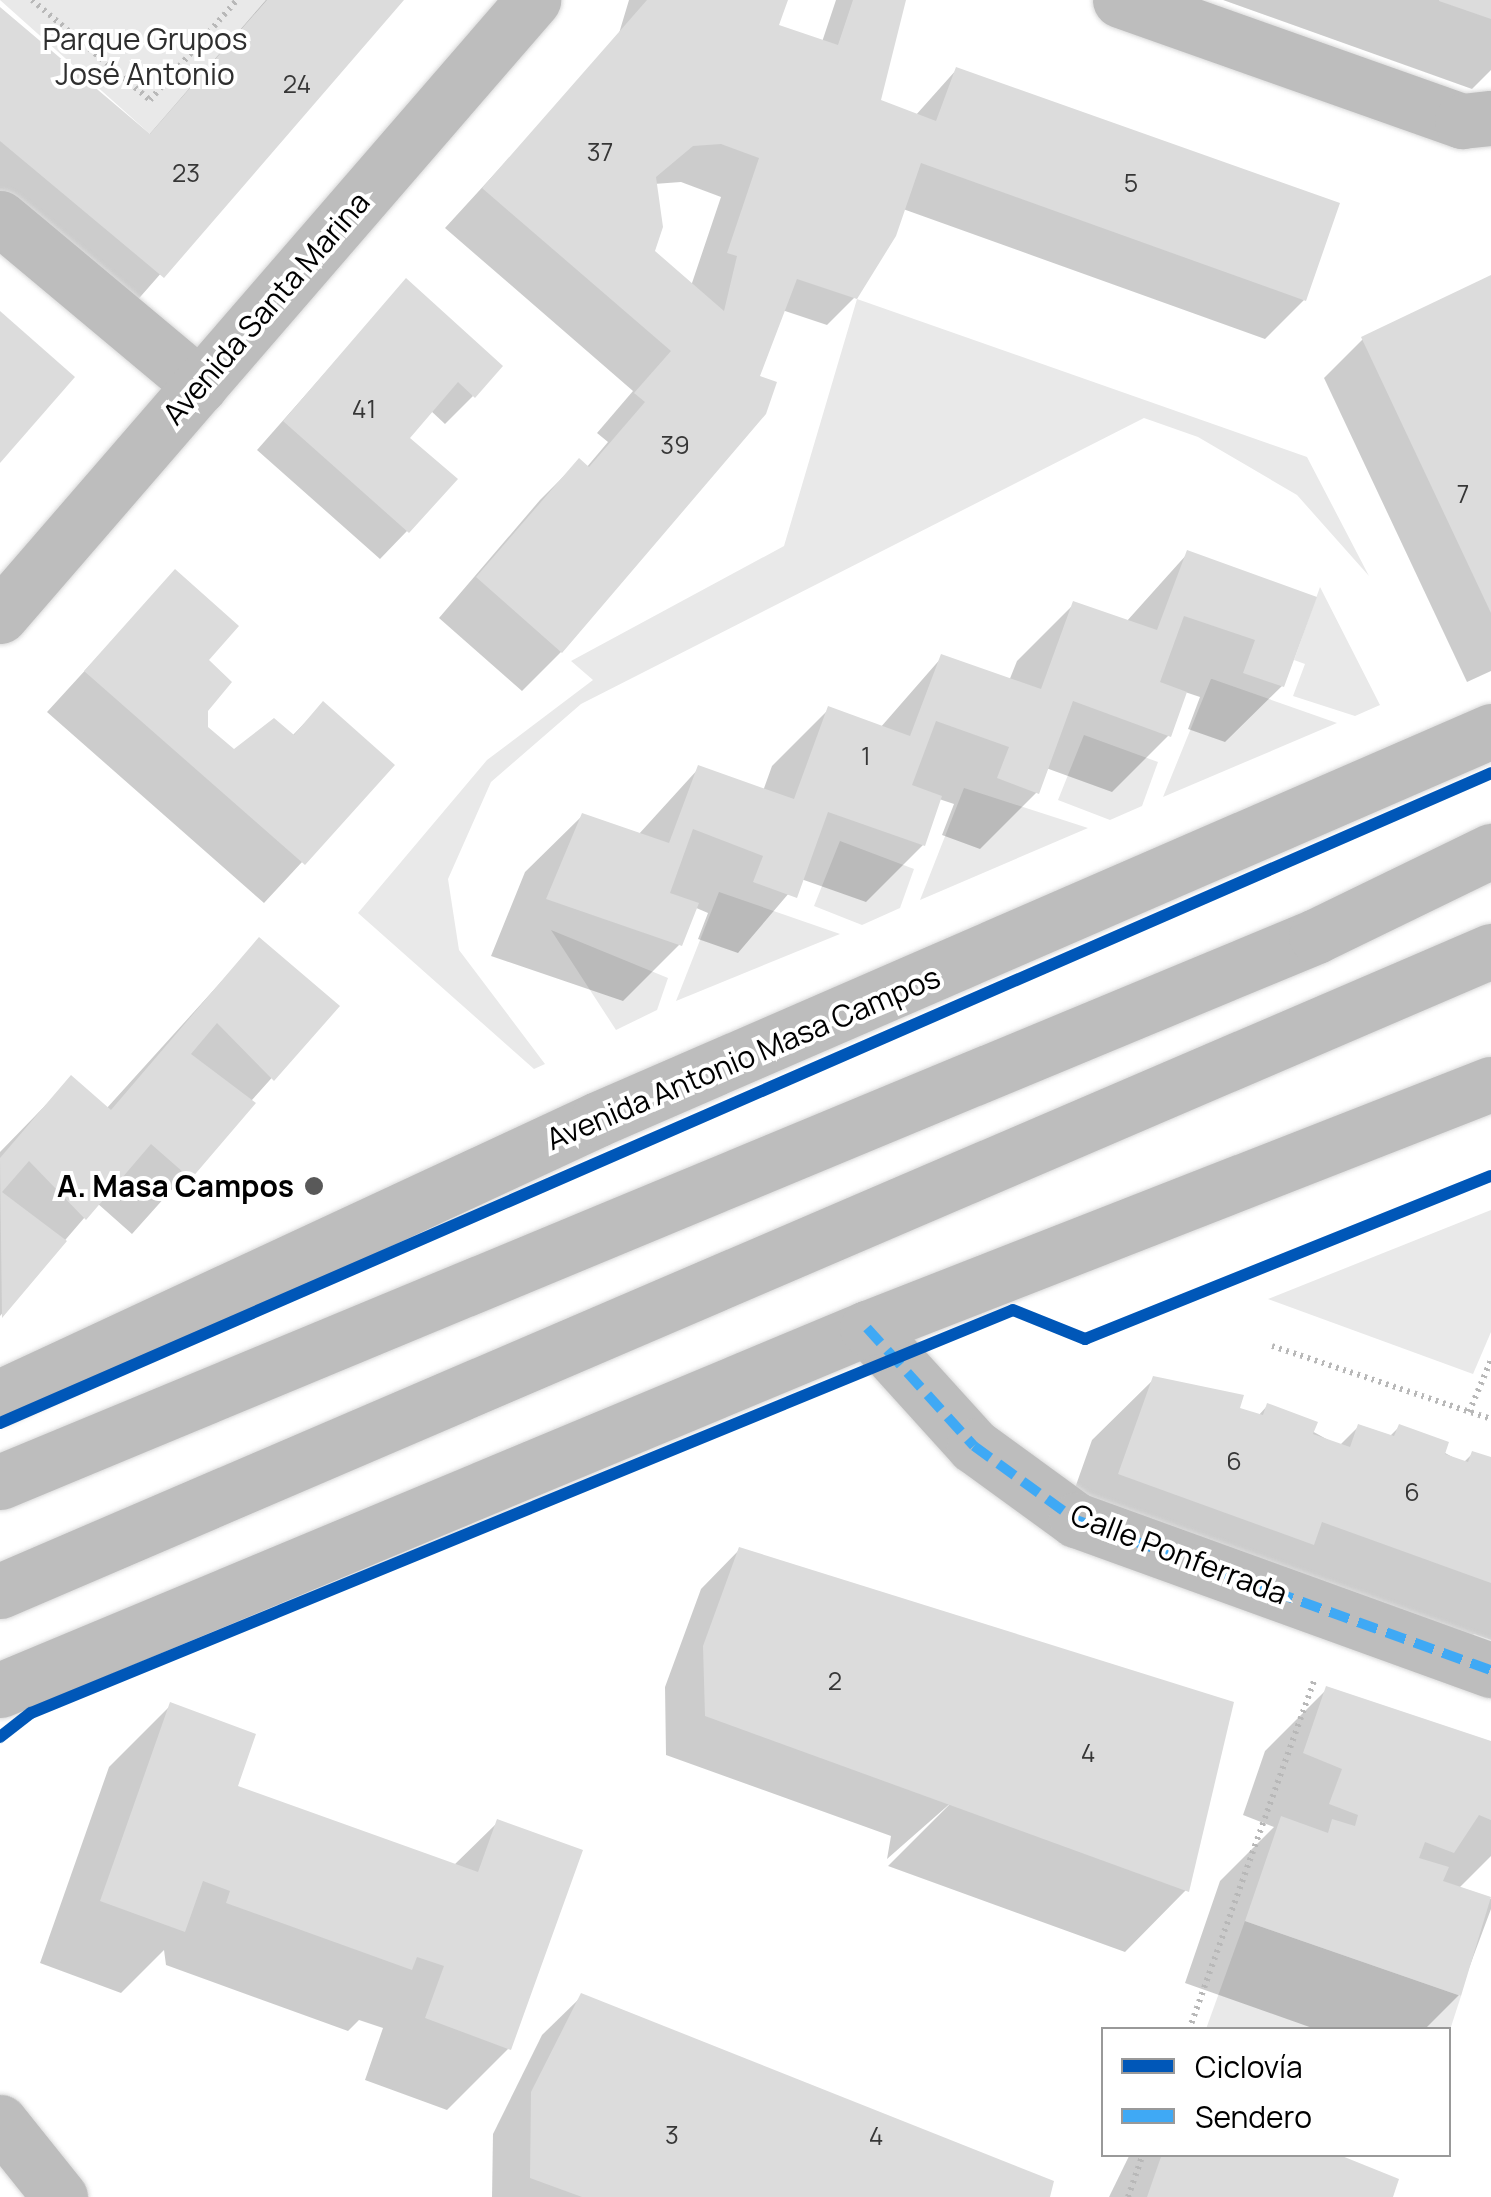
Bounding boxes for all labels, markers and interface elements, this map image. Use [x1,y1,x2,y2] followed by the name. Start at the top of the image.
[43,21,247,92] park label: Parque Grupos José Antonio
[283,69,311,99] house number: 24
[587,137,613,167] house number: 37
[172,158,200,188] house number: 23
[1124,168,1138,198] house number: 5
[155,184,377,432] street label: Avenida Santa Marina
[352,394,376,424] house number: 41
[660,430,690,460] house number: 39
[1457,479,1469,509] house number: 7
[861,741,871,771] house number: 1
[541,959,945,1157] street label: Avenida Antonio Masa Campos
[57,1168,294,1204] place label: A. Masa Campos
[303,1175,325,1197] marker: A. Masa Campos
[1226,1446,1242,1476] house number: 6
[1404,1477,1420,1507] house number: 6
[1066,1496,1292,1612] street label: Calle Ponferrada
[828,1666,842,1696] house number: 2
[1081,1738,1095,1768] house number: 4
[1101,2027,1451,2157] legend
[1195,2046,1303,2087] text: Ciclovía
[1195,2096,1312,2137] text: Sendero
[665,2120,679,2150] house number: 3
[869,2121,883,2151] house number: 4

